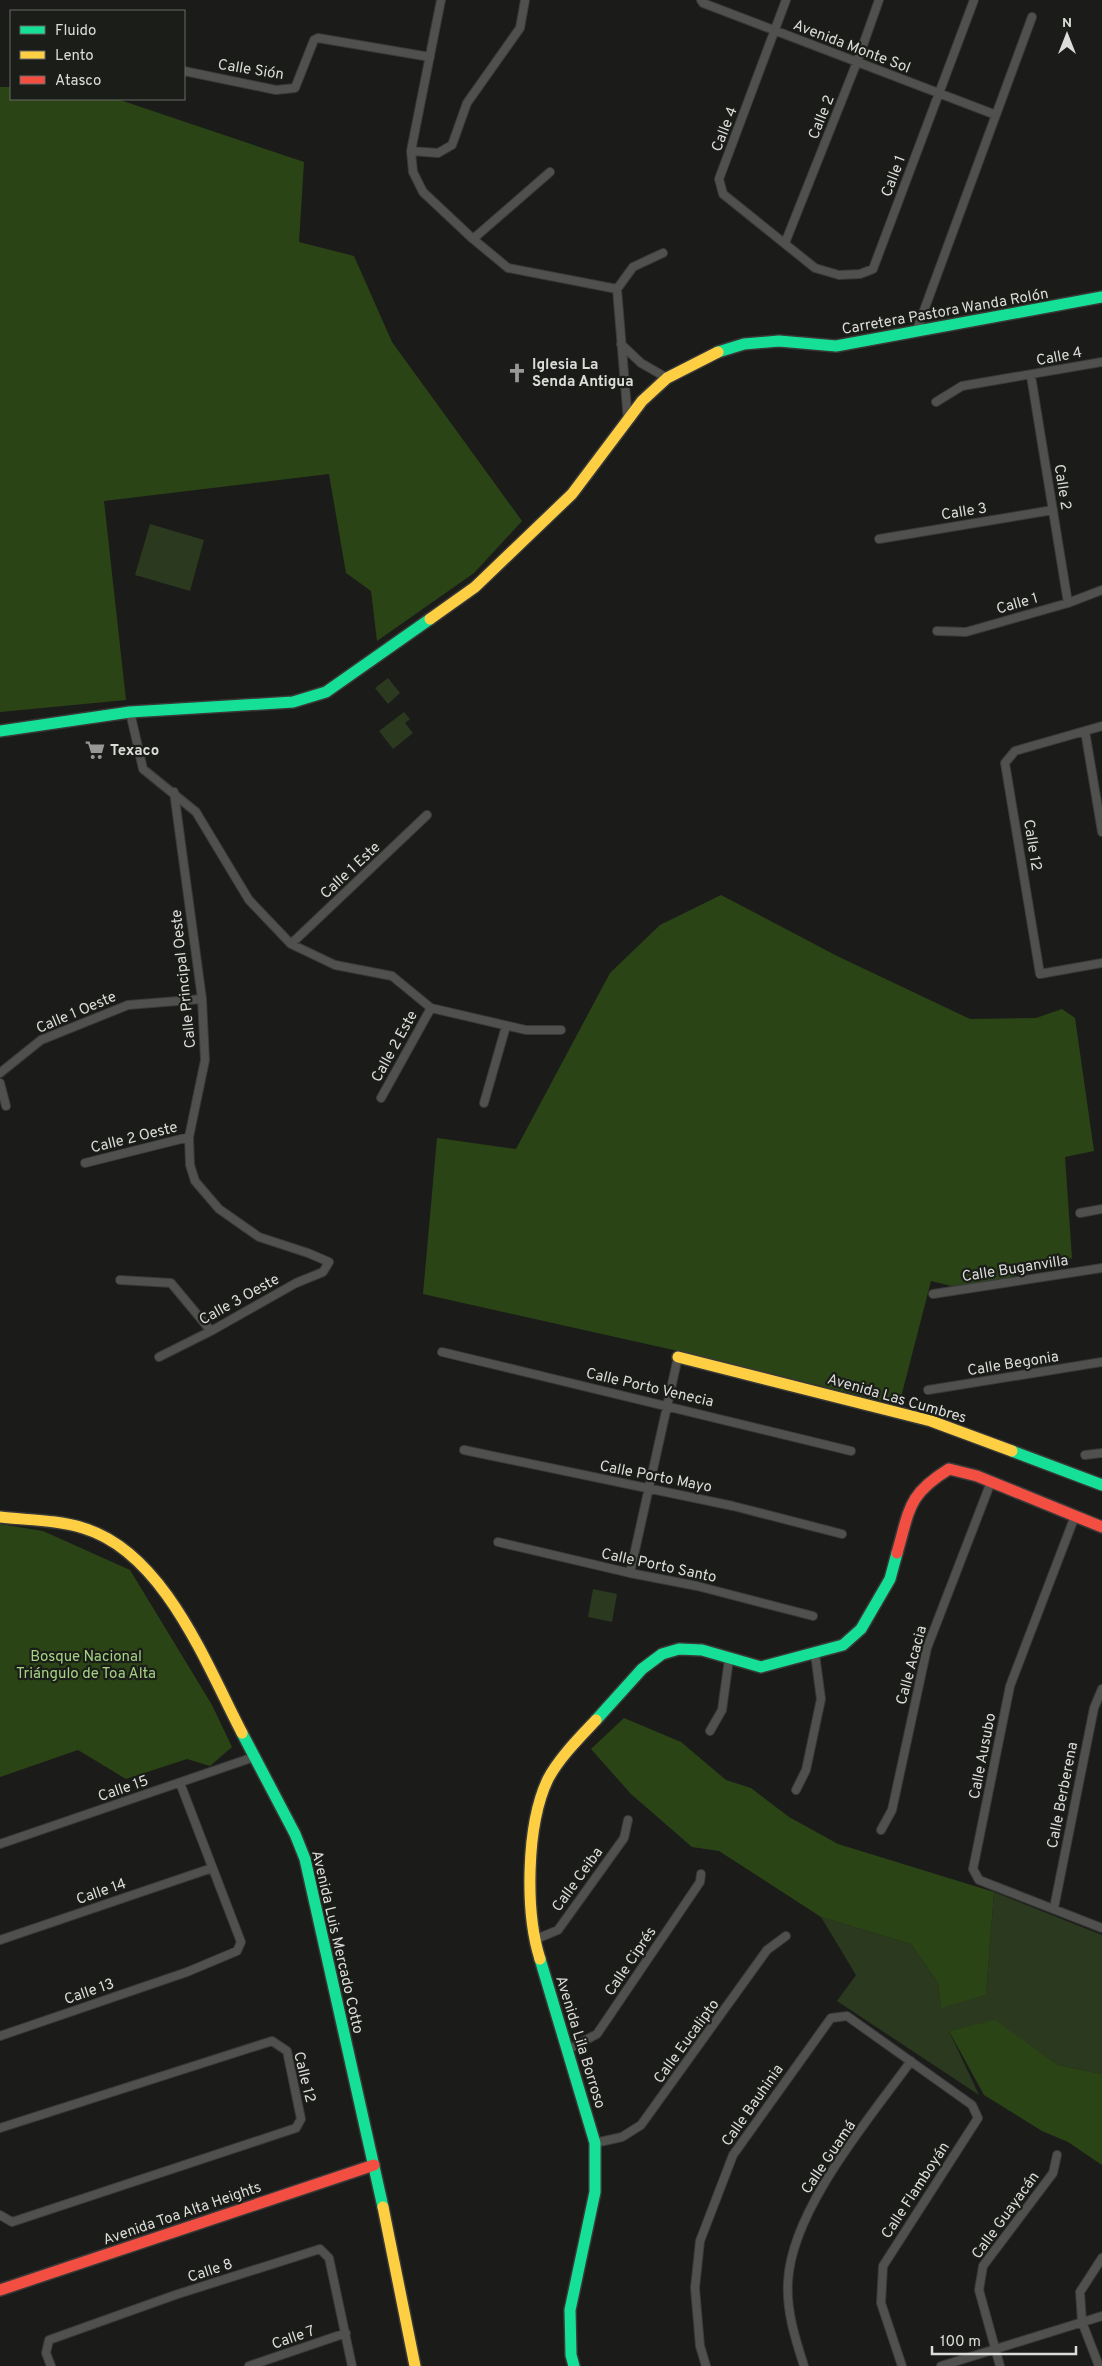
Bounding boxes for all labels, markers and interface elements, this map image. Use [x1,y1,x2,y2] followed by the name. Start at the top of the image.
[10,10,185,100] legend
[1042,10,1092,60] north arrow
[1062,15,1072,32] text: N
[790,16,913,79] street label: Avenida Monte Sol
[55,22,96,41] text: Fluido
[55,47,94,66] text: Lento
[216,56,285,85] street label: Calle Sión
[55,72,101,91] text: Atasco
[805,93,840,143] street label: Calle 2
[708,104,743,155] street label: Calle 4
[878,153,911,200] street label: Calle 1
[840,285,1050,340] street label: Carretera Pastora Wanda Rolón
[1035,344,1084,371] street label: Calle 4
[532,356,634,392] place label: Iglesia La Senda Antigua
[506,362,528,384] church icon: Iglesia La Senda Antigua
[1049,463,1075,512] street label: Calle 2
[940,499,988,525] street label: Calle 3
[994,589,1041,619] street label: Calle 1
[84,739,106,761] supermarket icon: Texaco
[110,742,159,761] place label: Texaco
[1018,818,1045,872] street label: Calle 12
[317,838,385,904] street label: Calle 1 Este
[168,909,201,1049] street label: Calle Principal Oeste
[34,988,120,1039] street label: Calle 1 Oeste
[368,1008,423,1086] street label: Calle 2 Este
[89,1118,180,1158] street label: Calle 2 Oeste
[961,1252,1070,1287] street label: Calle Buganvilla
[196,1270,283,1330] street label: Calle 3 Oeste
[966,1348,1060,1381] street label: Calle Begonia
[584,1365,715,1412] street label: Calle Porto Venecia
[825,1370,968,1428] street label: Avenida Las Cumbres
[598,1457,713,1498] street label: Calle Porto Mayo
[599,1545,718,1588] street label: Calle Porto Santo
[893,1624,932,1707] street label: Calle Acacia
[16,1648,156,1684] park label: Bosque Nacional Triángulo de Toa Alta
[966,1712,1001,1801] street label: Calle Ausubo
[1044,1740,1083,1850] street label: Calle Berberena
[96,1772,151,1807] street label: Calle 15
[548,1844,608,1916] street label: Calle Ceiba
[306,1849,367,2036] street label: Avenida Luis Mercado Cotto
[74,1875,129,1910] street label: Calle 14
[601,1924,661,2000] street label: Calle Ciprés
[550,1974,609,2111] street label: Avenida Lila Borroso
[62,1975,117,2010] street label: Calle 13
[650,1996,724,2088] street label: Calle Eucalipto
[288,2050,319,2105] street label: Calle 12
[718,2061,788,2151] street label: Calle Bauhinia
[798,2117,861,2198] street label: Calle Guamá
[878,2139,955,2243] street label: Calle Flamboyán
[968,2168,1044,2263] street label: Calle Guayacán
[101,2178,264,2250] street label: Avenida Toa Alta Heights
[186,2255,235,2288] street label: Calle 8
[269,2322,318,2355] street label: Calle 7
[932,2324,1076,2356] scale bar
[940,2333,981,2352] text: 100 m

